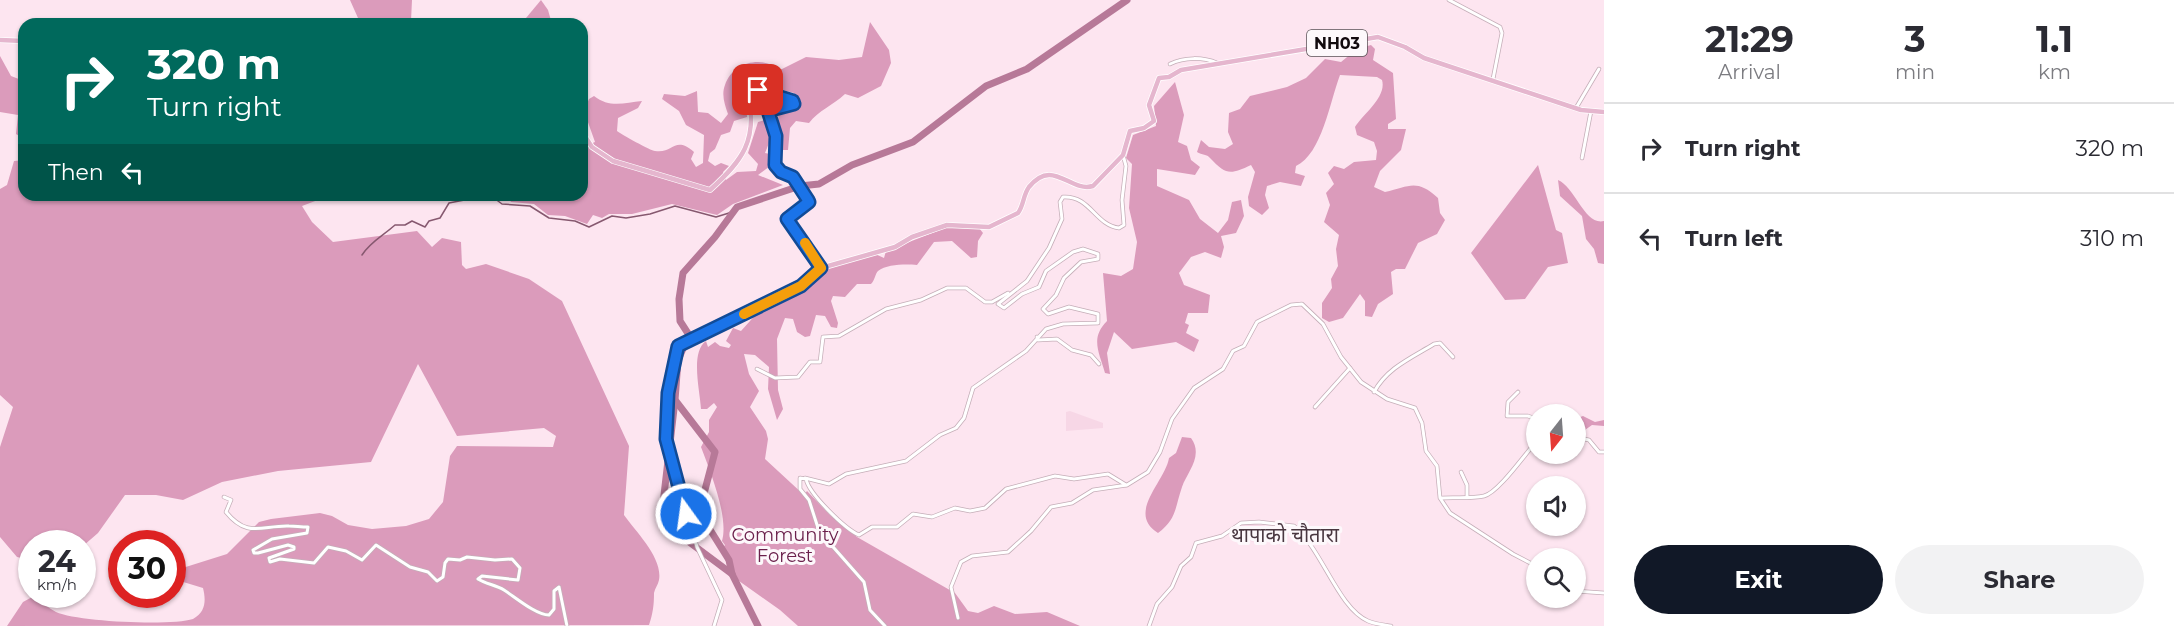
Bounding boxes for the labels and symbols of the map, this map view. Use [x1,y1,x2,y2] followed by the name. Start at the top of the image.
[1307,30,1367,56] road number: NH03
[732,64,783,115] pin
[1526,404,1586,464] north arrow
[654,482,718,546] position arrow
[1231,523,1340,547] district label: थापाको चौतारा
[731,524,839,567] park label: Community Forest
[108,530,186,608] speed limit sign: 30

